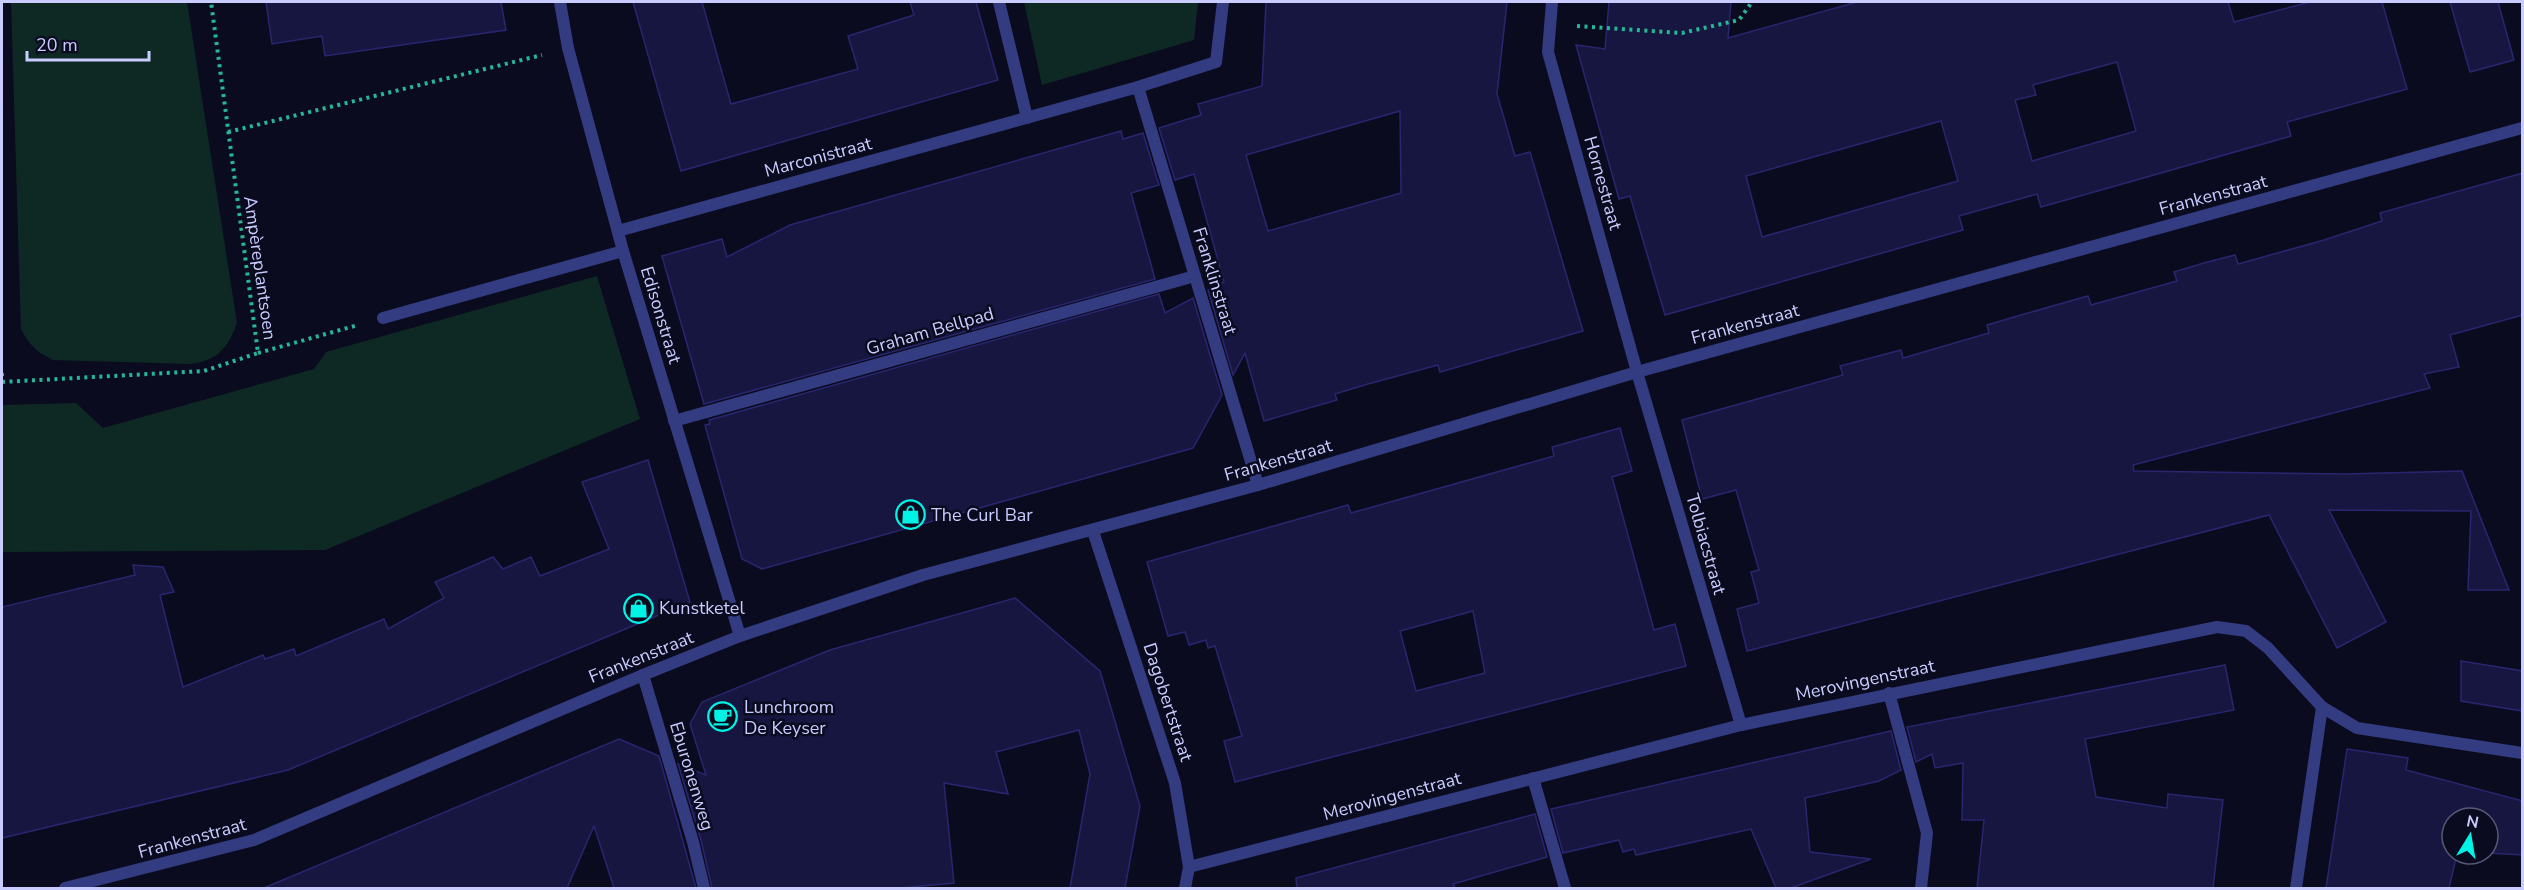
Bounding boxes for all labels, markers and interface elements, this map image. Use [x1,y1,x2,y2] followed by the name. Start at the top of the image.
[27,24,148,62] scale bar
[36,33,78,57] text: 20 m
[762,131,875,183] street label: Marconistraat
[1578,133,1628,233] street label: Hornestraat
[2156,169,2270,221] street label: Frankenstraat
[238,195,282,341] street label: Ampèreplantsoen
[1187,224,1243,338] street label: Franklinstraat
[635,263,687,367] street label: Edisonstraat
[1688,298,1802,350] street label: Frankenstraat
[863,301,997,361] street label: Graham Bellpad
[1221,433,1335,487] street label: Frankenstraat
[1680,491,1732,598] street label: Tolbiacstraat
[894,499,926,531] shop icon: The Curl Bar
[931,503,1033,527] place label: The Curl Bar
[622,592,654,624] shop icon: Kunstketel
[659,596,745,620] place label: Kunstketel
[585,625,698,689] street label: Frankenstraat
[1138,640,1199,765] street label: Dagobertstraat
[1793,653,1938,706] street label: Merovingenstraat
[744,695,834,740] place label: Lunchroom De Keyser
[707,701,739,733] cafe icon: Lunchroom De Keyser
[664,719,720,833] street label: Eburonenweg
[1320,766,1464,826] street label: Merovingenstraat
[2440,806,2500,866] north arrow
[2465,810,2481,834] text: N
[135,812,249,864] street label: Frankenstraat

